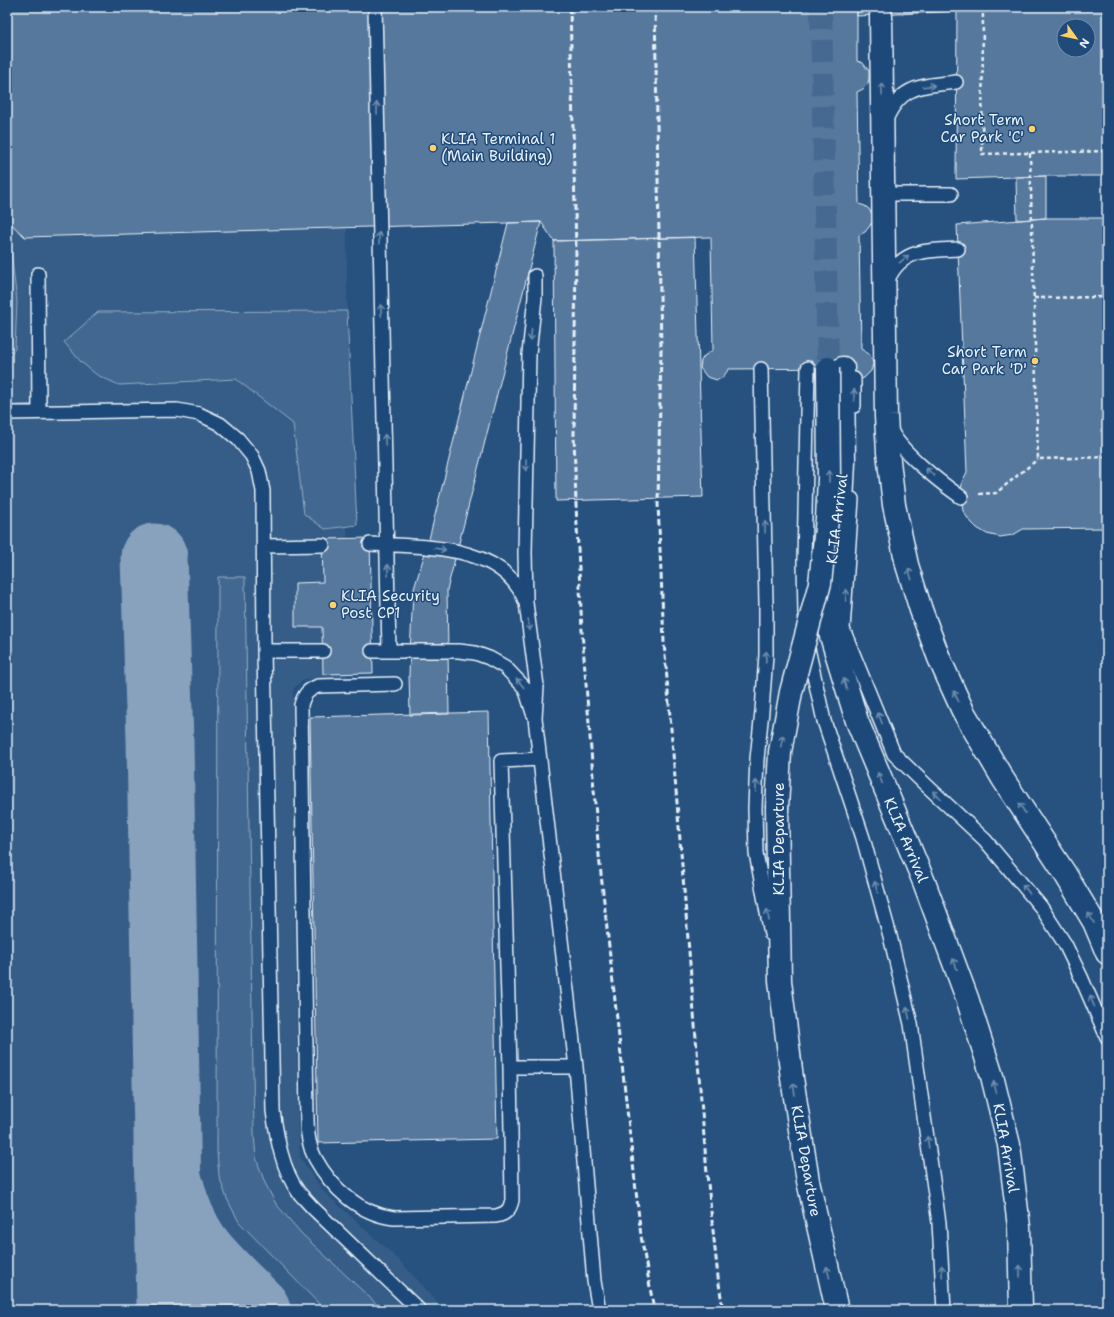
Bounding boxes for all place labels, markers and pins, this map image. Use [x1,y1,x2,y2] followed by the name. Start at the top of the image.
[940,110,1024,147] place label: Short Term Car Park 'C'
[1027,124,1037,134] marker: Short Term Car Park 'C'
[441,129,555,166] place label: KLIA Terminal 1 (Main Building)
[428,143,438,153] marker: KLIA Terminal 1 (Main Building)
[942,342,1027,379] place label: Short Term Car Park 'D'
[1030,356,1040,366] marker: Short Term Car Park 'D'
[341,586,440,623] place label: KLIA Security Post CP1
[328,600,338,610] marker: KLIA Security Post CP1

